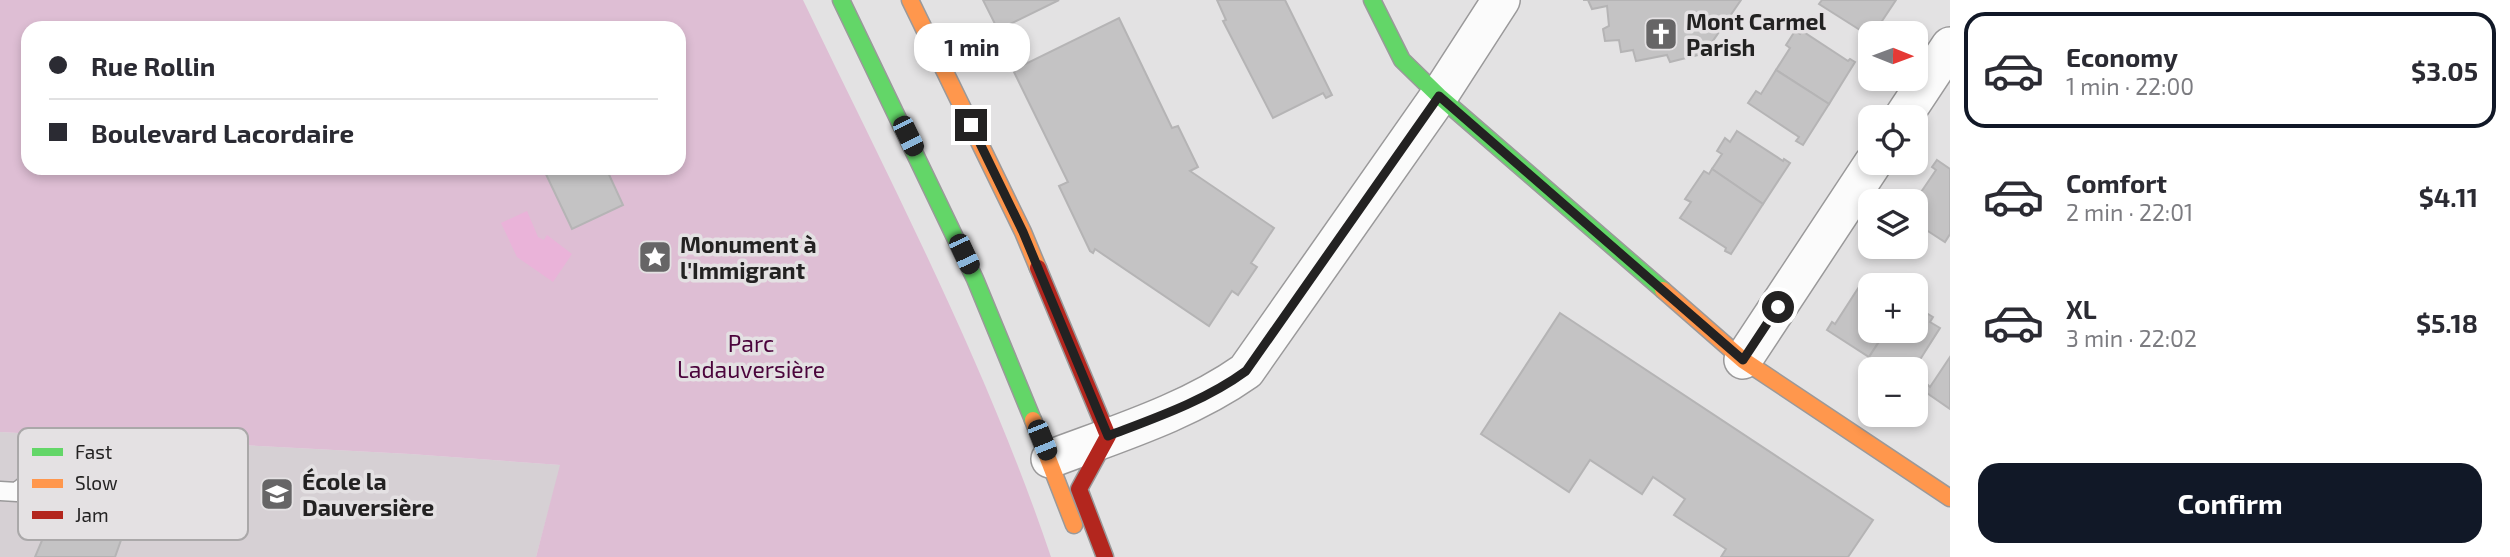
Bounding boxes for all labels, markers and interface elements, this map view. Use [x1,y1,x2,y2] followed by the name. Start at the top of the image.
[1686,7,1827,61] place label: Mont Carmel Parish
[1642,15,1680,53] church icon: Mont Carmel Parish
[1858,21,1928,91] north arrow
[1858,21,1928,427] map controls
[913,24,1029,72] callout: 1 min
[944,33,1000,61] text: 1 min
[1982,39,2045,102] icon: car
[2066,41,2178,72] text: Economy
[91,50,215,81] text: Rue Rollin
[2411,55,2478,86] text: $3.05
[2066,72,2194,100] text: 1 min · 22:00
[1858,105,1928,175] button: locate
[955,109,987,141] route end
[890,113,927,159] car
[91,117,354,148] text: Boulevard Lacordaire
[1982,165,2045,228] icon: car
[2066,167,2167,198] text: Comfort
[2419,181,2478,212] text: $4.11
[1858,189,1928,259] button: layers
[2066,198,2193,226] text: 2 min · 22:01
[680,230,817,284] place label: Monument à l'Immigrant
[946,231,983,277] car
[636,238,674,276] place icon: Monument à l'Immigrant
[1858,273,1928,343] button: +
[1762,291,1794,323] route start
[1982,291,2045,354] icon: car
[2066,293,2097,324] text: XL
[2416,307,2478,338] text: $5.18
[2066,324,2197,352] text: 3 min · 22:02
[677,329,825,383] park label: Parc Ladauversière
[1858,357,1928,427] button: −
[1025,417,1060,463] car
[18,428,248,540] legend
[75,440,112,463] text: Fast
[1978,463,2482,543] button: Confirm
[302,467,434,521] place label: École la Dauversière
[75,471,118,494] text: Slow
[258,475,296,513] school or university icon: École la Dauversière
[75,503,109,526] text: Jam

